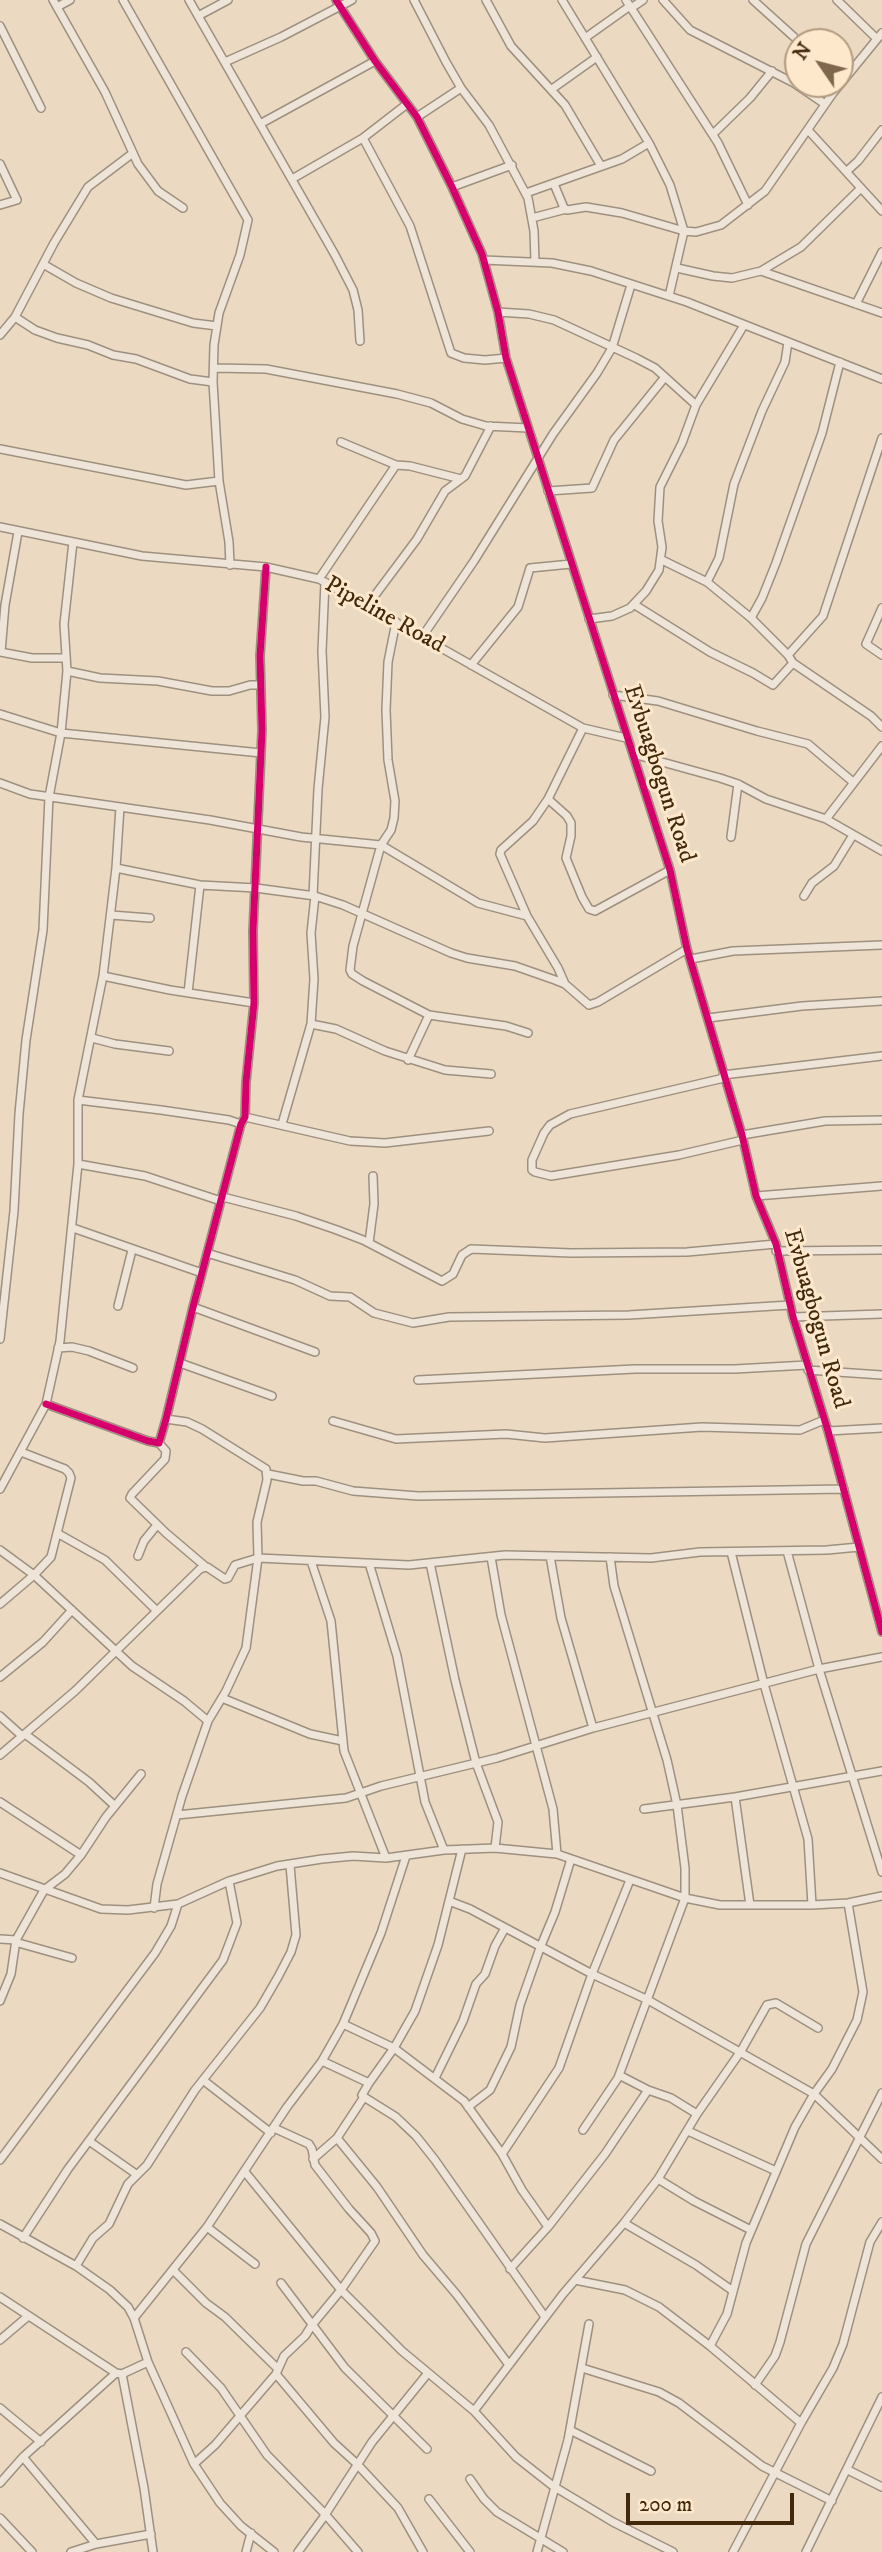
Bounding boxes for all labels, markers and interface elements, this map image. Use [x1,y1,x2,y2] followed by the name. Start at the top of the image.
[784,28,854,98] north arrow
[789,39,817,65] text: N
[319,571,449,661] street label: Pipeline Road
[616,681,700,867] street label: Evbuagbogun Road
[776,1226,854,1412] street label: Evbuagbogun Road
[630,2478,798,2522] scale bar
[639,2492,692,2518] text: 200 m

